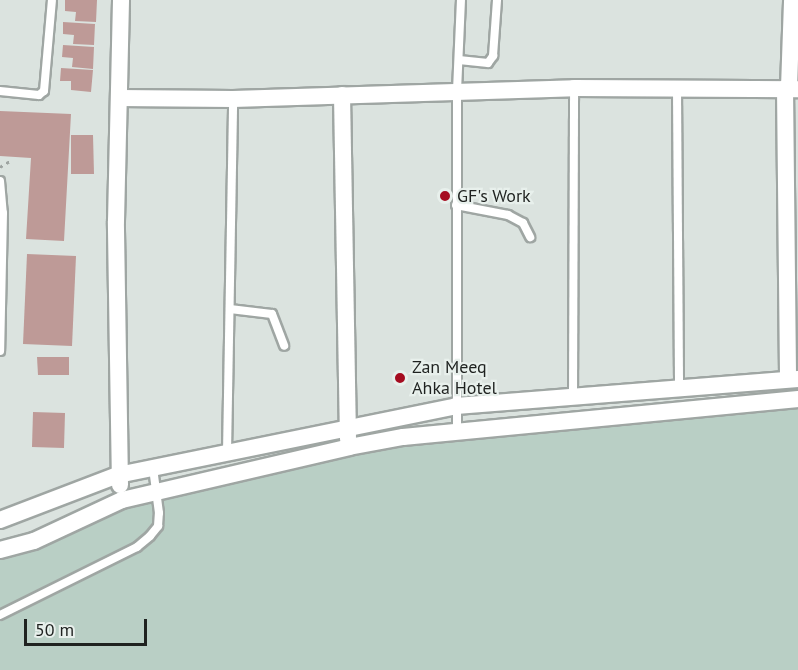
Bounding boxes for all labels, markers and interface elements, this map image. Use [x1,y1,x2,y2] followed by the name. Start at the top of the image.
[457,185,531,207] place label: GF's Work
[438,189,452,203] marker: GF's Work
[412,357,497,400] place label: Zan Meeq Ahka Hotel
[393,371,407,385] marker: Zan Meeq Ahka Hotel
[27,607,150,645] scale bar
[35,618,74,641] text: 50 m

